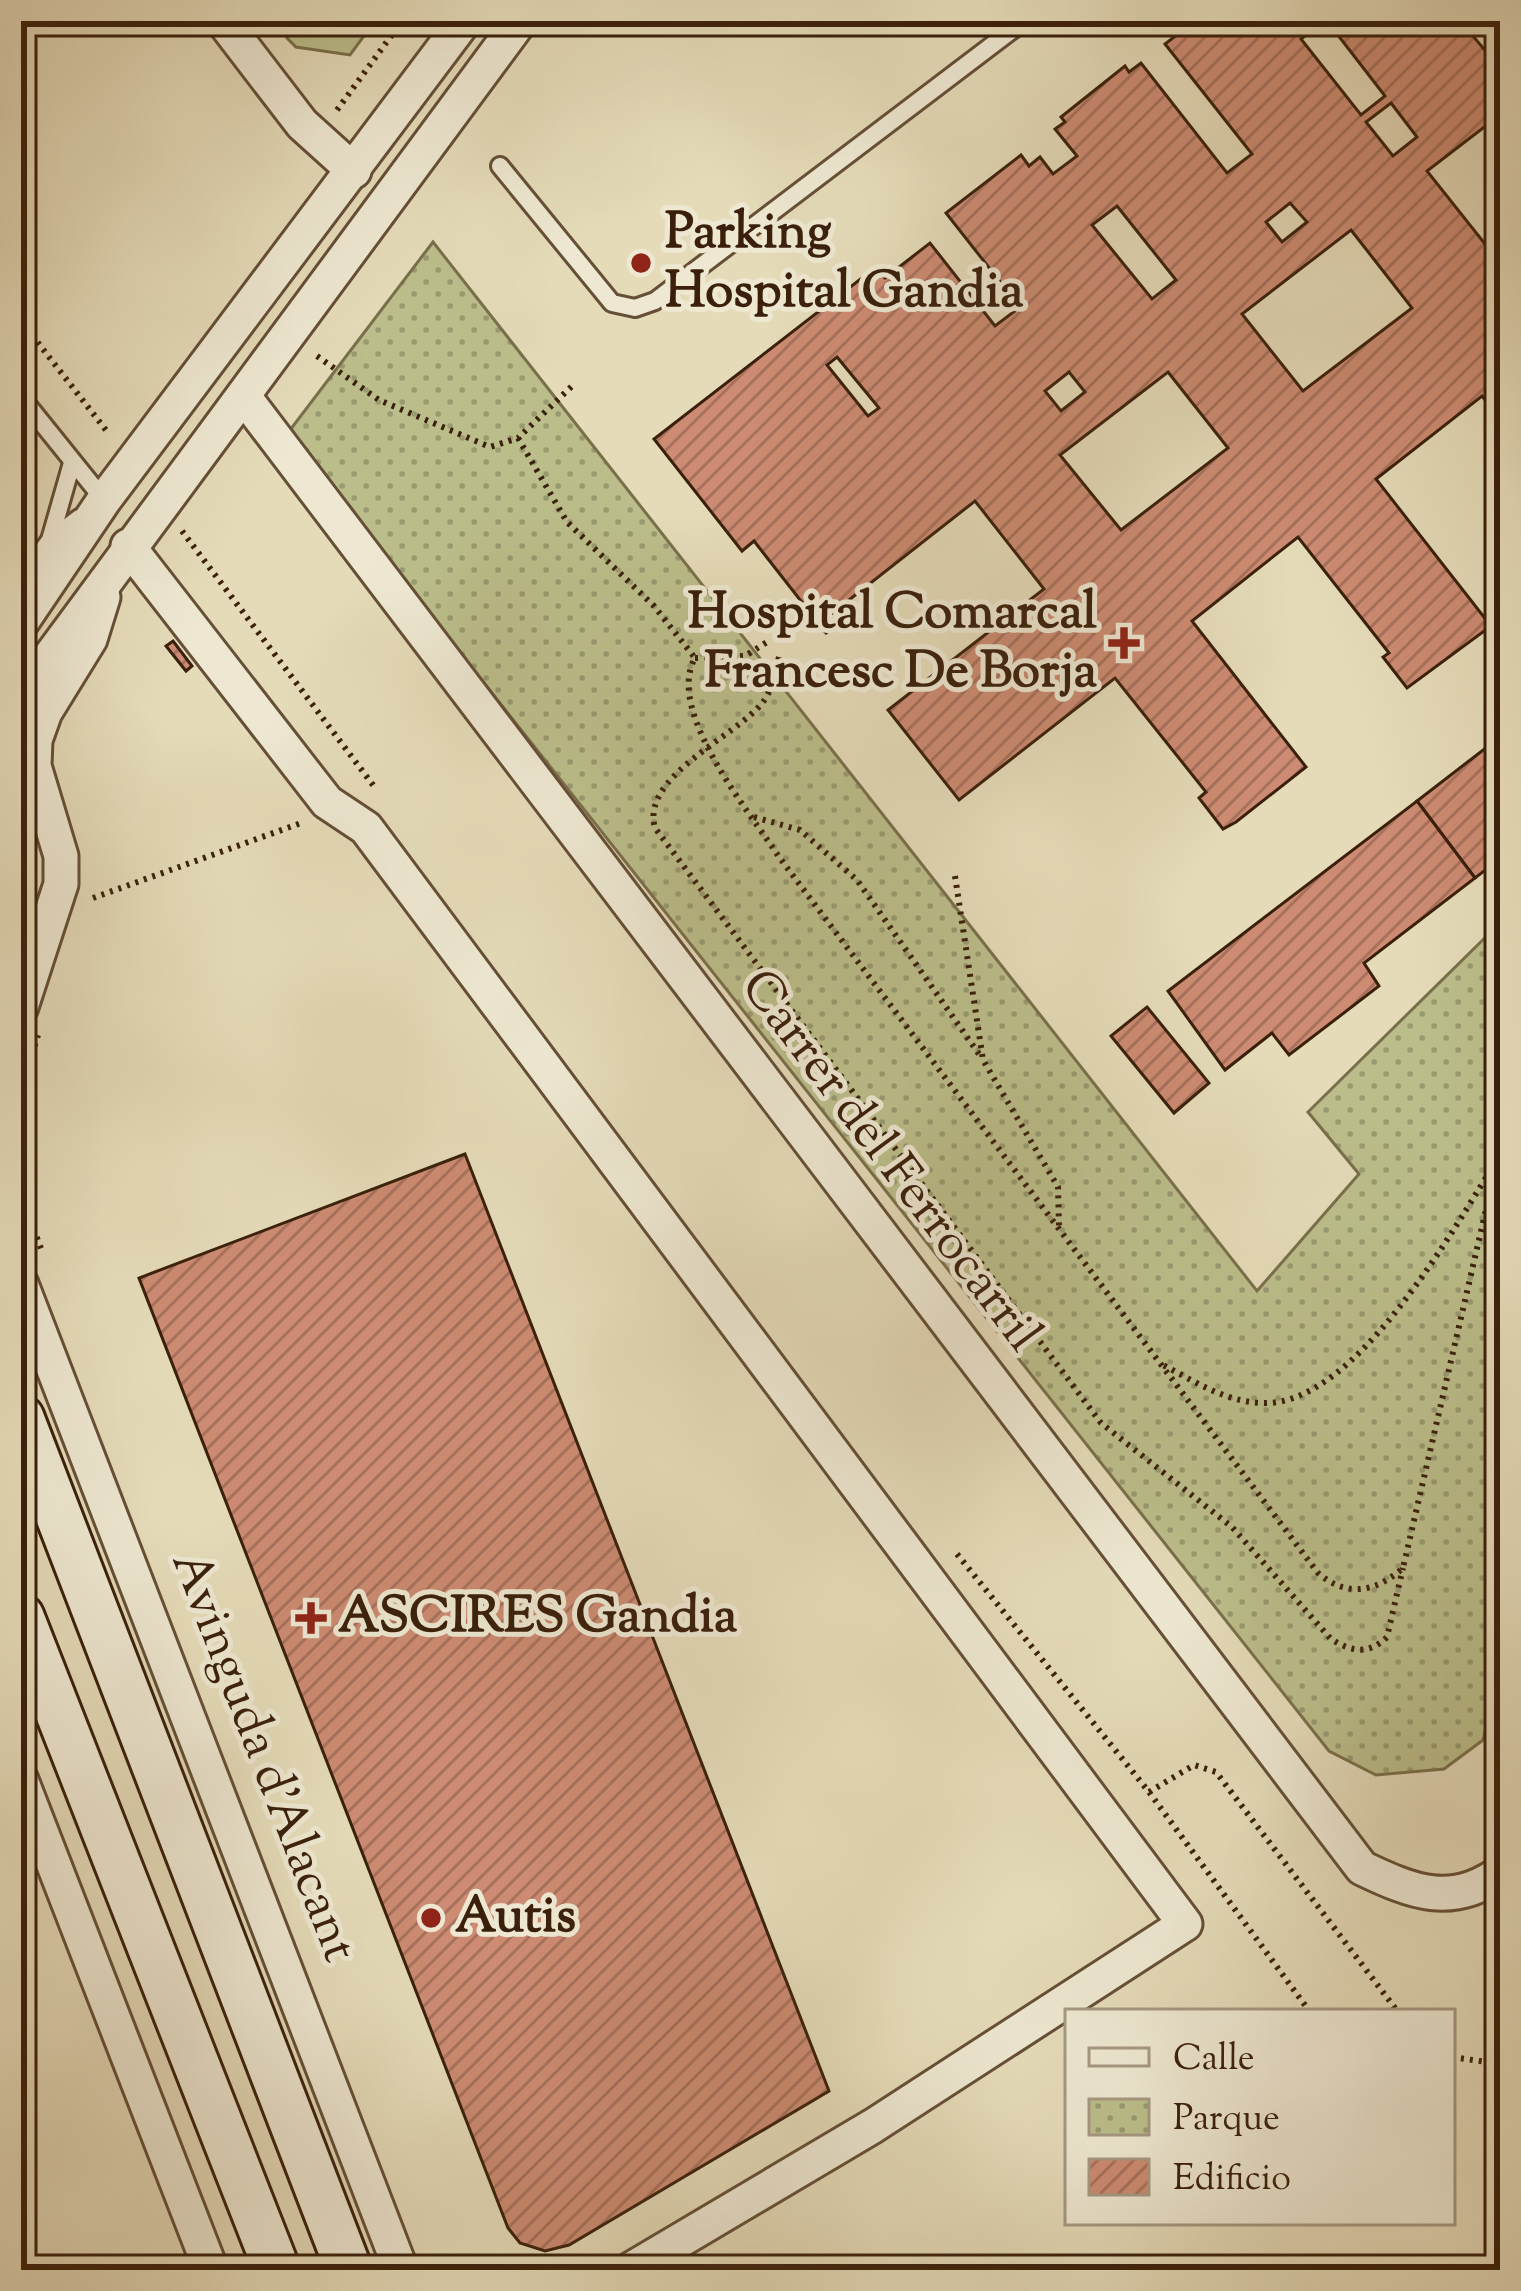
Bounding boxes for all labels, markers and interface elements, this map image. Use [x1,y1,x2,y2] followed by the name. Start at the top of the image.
[665,198,1024,330] place label: Parking Hospital Gandia
[628,250,654,276] marker: Parking Hospital Gandia
[688,578,1098,710] place label: Hospital Comarcal Francesc De Borja
[1108,627,1140,659] marker: Hospital Comarcal Francesc De Borja
[721,955,1057,1369] street label: Carrer del Ferrocarril
[150,1541,374,1973] street label: Avinguda d'Alacant
[338,1582,738,1655] place label: ASCIRES Gandia
[295,1602,327,1634] marker: ASCIRES Gandia
[455,1882,576,1955] place label: Autis
[418,1905,444,1931] marker: Autis
[1065,2009,1455,2225] legend
[1173,2034,1255,2086] text: Calle
[1173,2094,1280,2146] text: Parque
[1173,2154,1291,2206] text: Edificio

